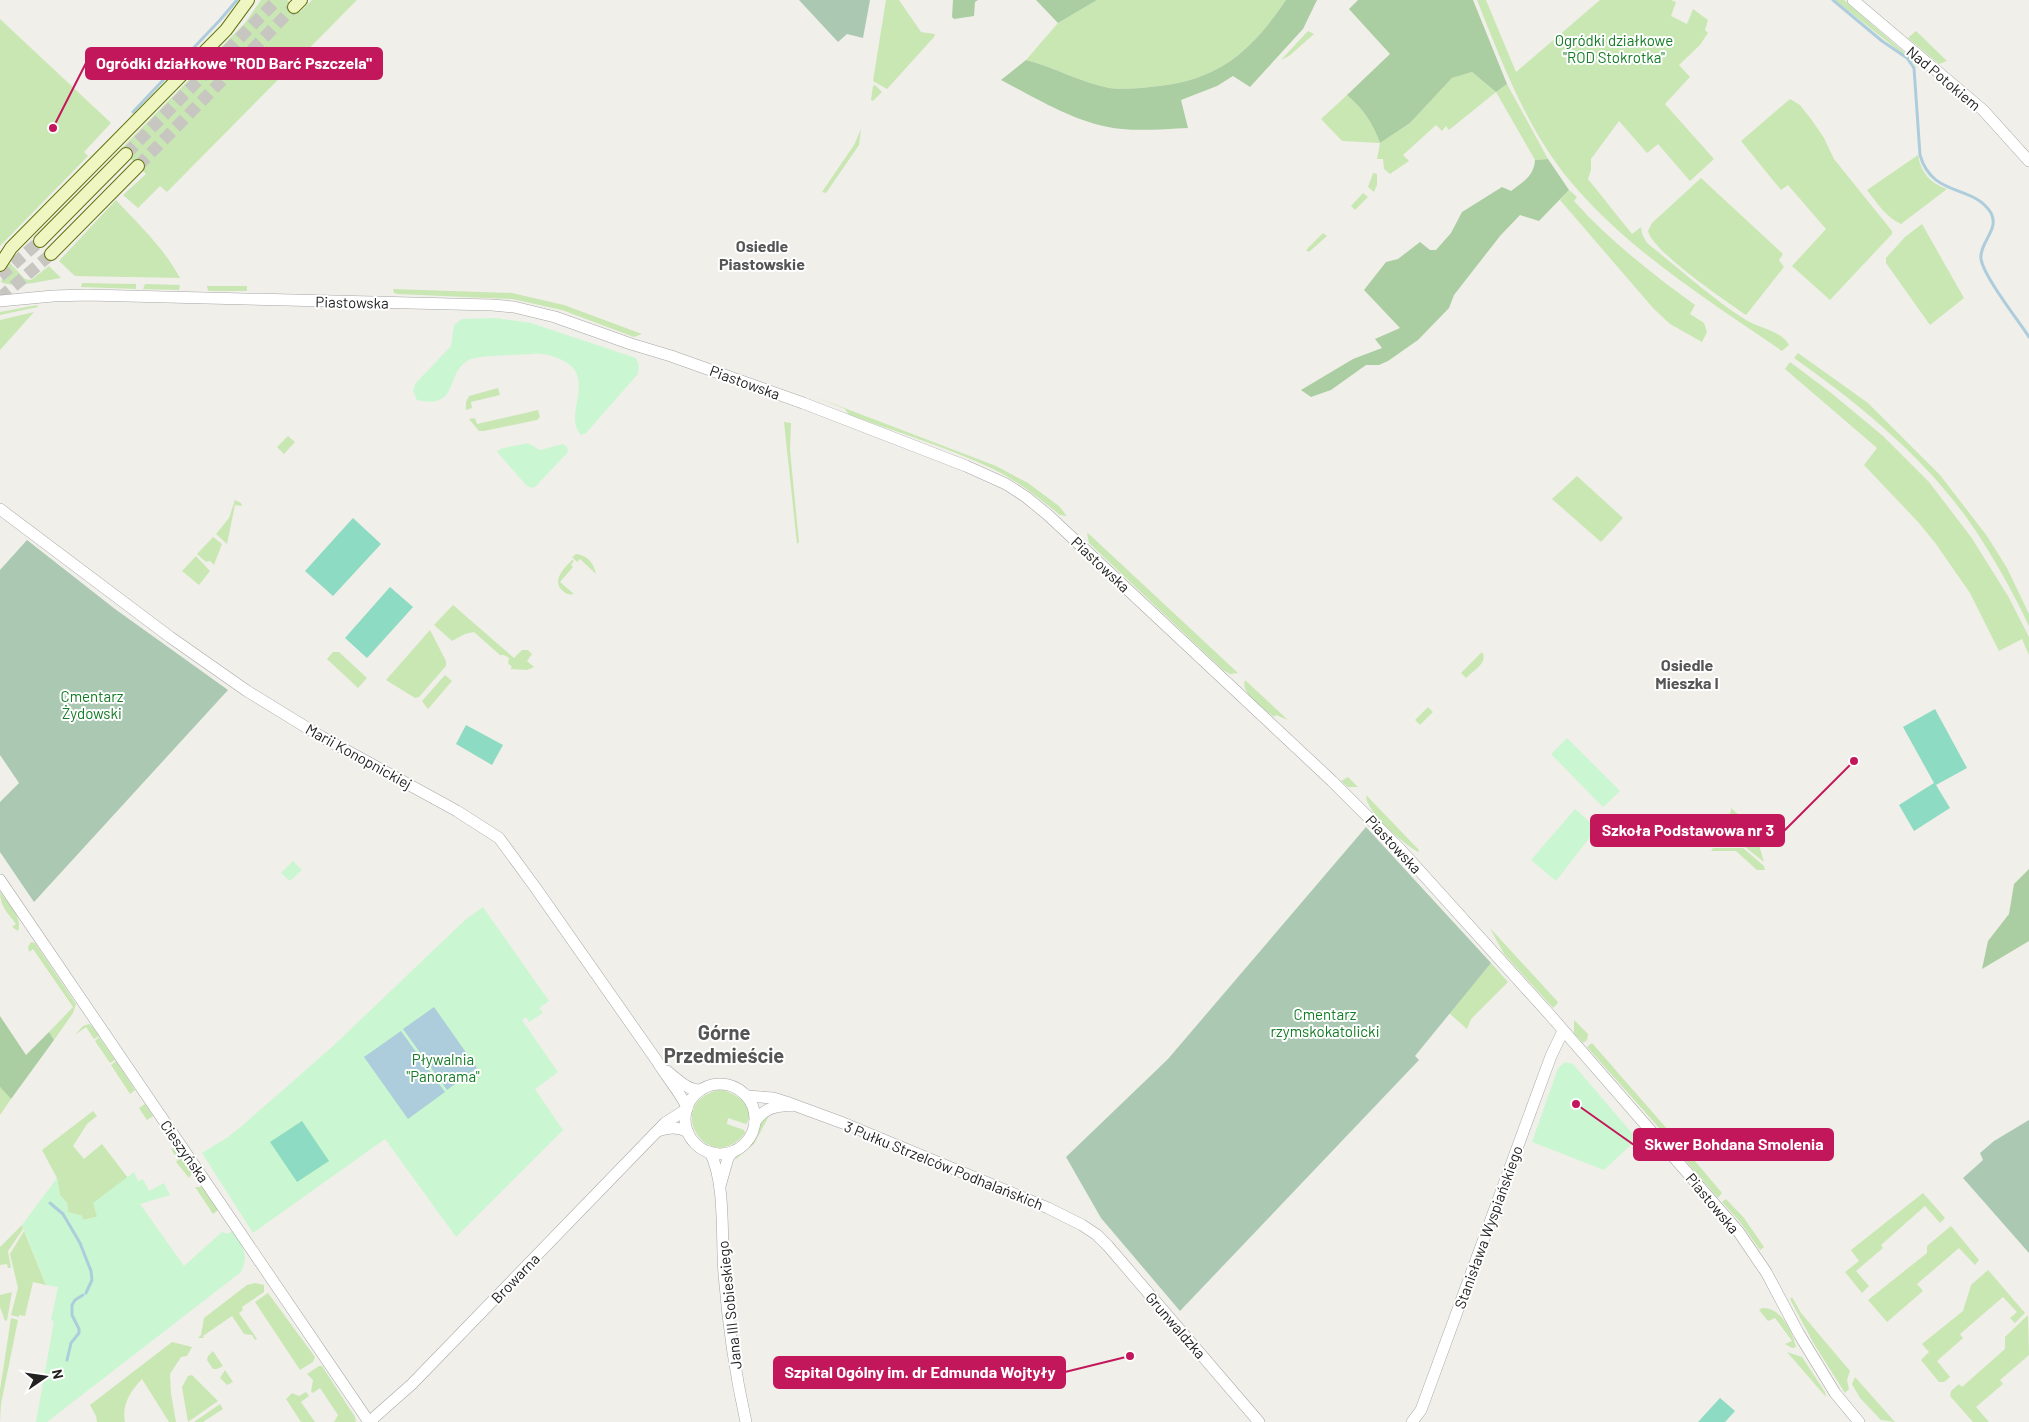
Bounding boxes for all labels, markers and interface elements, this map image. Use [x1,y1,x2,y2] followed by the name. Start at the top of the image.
[1555,31,1673,66] park label: Ogródki działkowe "ROD Stokrotka"
[1903,42,1985,114] street label: Nad Potokiem
[86,48,382,79] callout: Ogródki działkowe "ROD Barć Pszczela"
[96,53,372,72] text: Ogródki działkowe "ROD Barć Pszczela"
[719,236,805,273] district label: Osiedle Piastowskie
[315,292,389,312] street label: Piastowska
[707,361,783,403] street label: Piastowska
[1068,532,1134,596] street label: Piastowska
[1655,655,1719,692] district label: Osiedle Mieszka I
[61,687,124,722] park label: Cmentarz Żydowski
[303,719,415,793] street label: Marii Konopnickiej
[1362,811,1426,877] street label: Piastowska
[1591,815,1784,846] callout: Szkoła Podstawowa nr 3
[1602,820,1774,839] text: Szkoła Podstawowa nr 3
[1271,1005,1379,1040] park label: Cmentarz rzymskokatolicki
[664,1020,784,1067] district label: Górne Przedmieście
[406,1050,480,1085] park label: Pływalnia "Panorama"
[157,1116,213,1186] street label: Cieszyńska
[842,1117,1046,1213] street label: 3 Pułku Strzelców Podhalańskich
[1634,1129,1833,1160] callout: Skwer Bohdana Smolenia
[1644,1134,1824,1153] text: Skwer Bohdana Smolenia
[1450,1143,1526,1311] street label: Stanisława Wyspiańskiego
[1683,1169,1743,1237] street label: Piastowska
[713,1240,745,1370] street label: Jana III Sobieskiego
[487,1249,543,1307] street label: Browarna
[1142,1288,1210,1362] street label: Grunwaldzka
[20,1352,70,1402] north arrow
[774,1357,1065,1388] callout: Szpital Ogólny im. dr Edmunda Wojtyły
[784,1362,1056,1381] text: Szpital Ogólny im. dr Edmunda Wojtyły
[49,1368,67,1380] text: N

